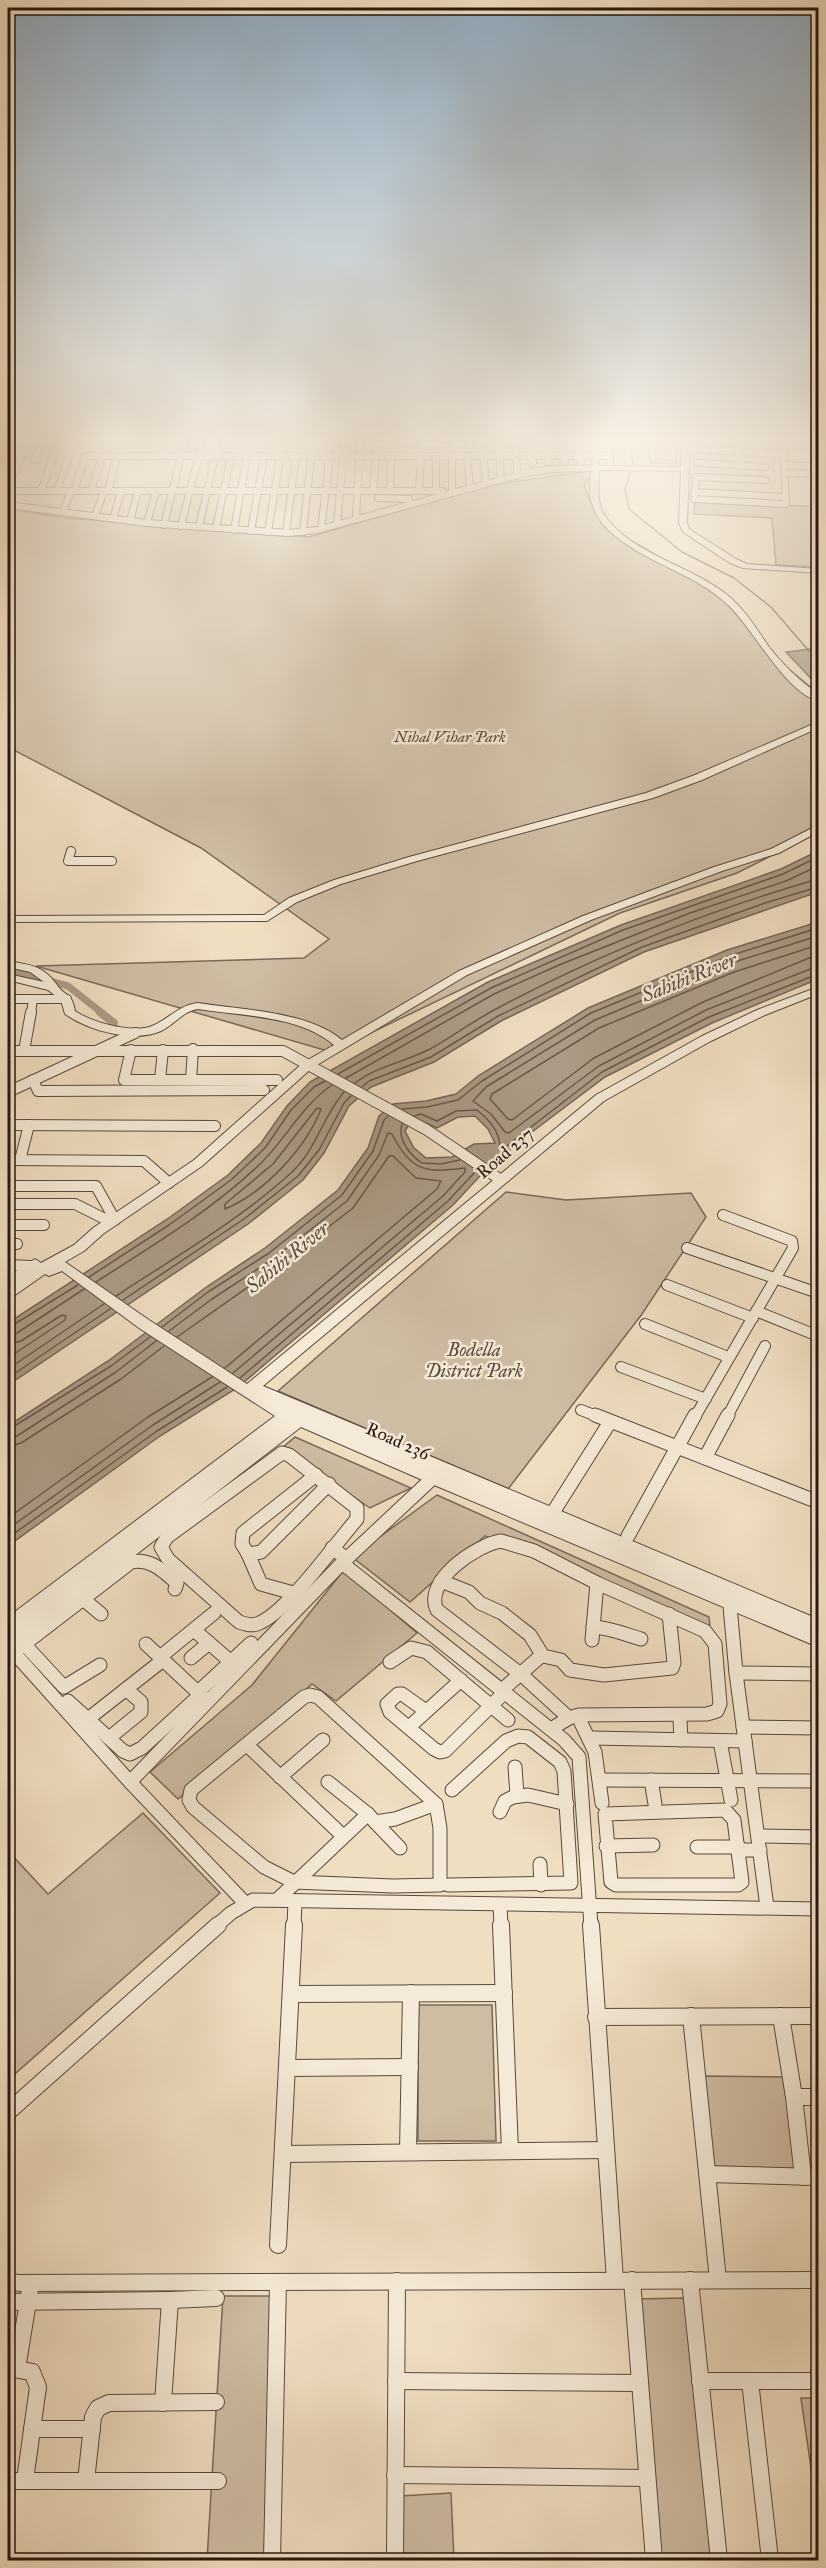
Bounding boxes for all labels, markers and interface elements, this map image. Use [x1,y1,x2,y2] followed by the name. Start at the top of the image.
[393,728,506,746] park label: Nihal Vihar Park
[637,946,742,1007] water label: Sahibi River
[472,1123,538,1183] street label: Road 237
[240,1215,335,1299] water label: Sahibi River
[425,1339,523,1382] park label: Bodella District Park
[363,1417,434,1465] street label: Road 236

